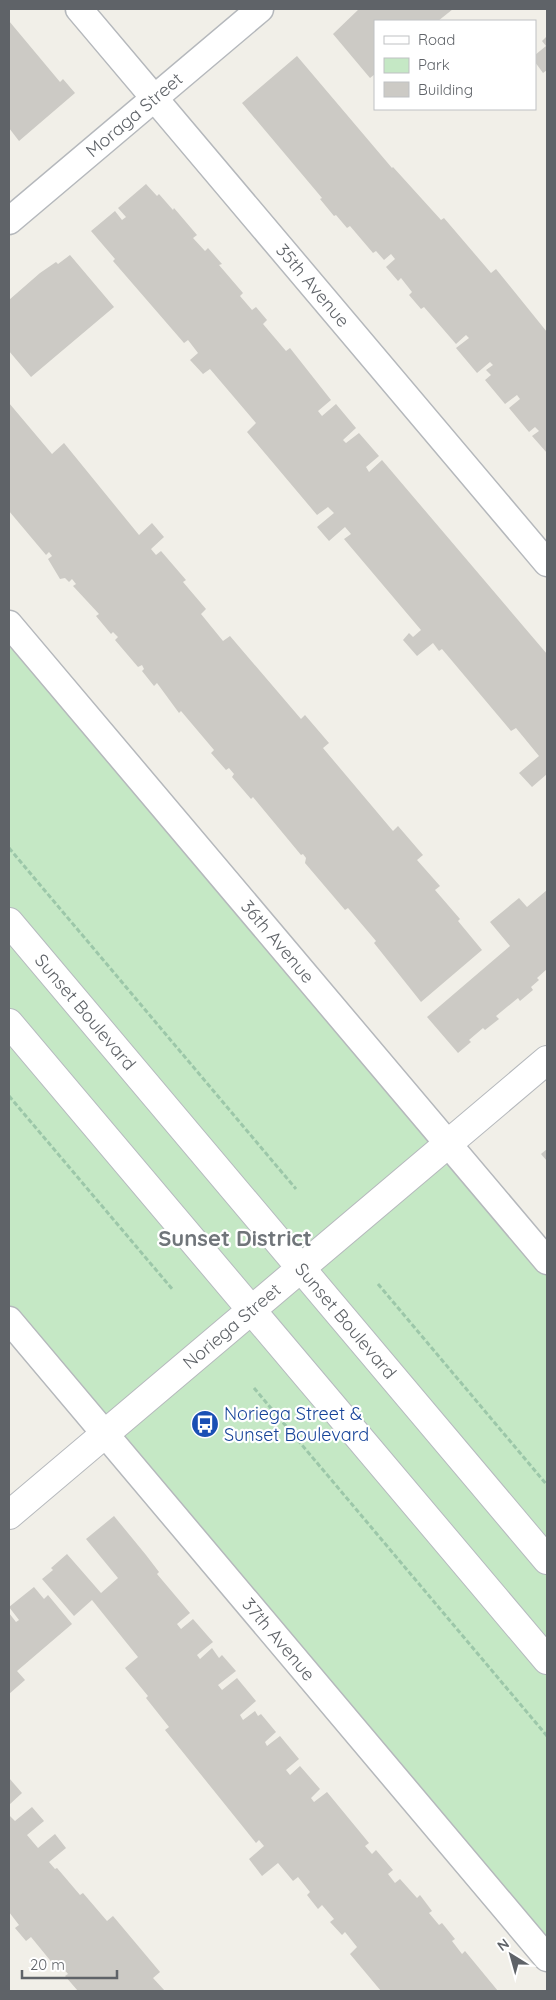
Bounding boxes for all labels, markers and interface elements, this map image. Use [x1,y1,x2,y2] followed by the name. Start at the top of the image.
[374,20,536,110] legend
[418,30,455,49] text: Road
[418,55,450,74] text: Park
[81,67,187,162] street label: Moraga Street
[418,80,473,99] text: Building
[271,239,355,332] street label: 35th Avenue
[236,895,319,988] street label: 36th Avenue
[30,949,141,1075] street label: Sunset Boulevard
[158,1224,312,1252] district label: Sunset District
[290,1258,401,1384] street label: Sunset Boulevard
[178,1278,285,1374] street label: Noriega Street
[224,1402,369,1446] place label: Noriega Street & Sunset Boulevard
[190,1409,220,1439] bus stop icon: Noriega Street & Sunset Boulevard
[237,1593,320,1685] street label: 37th Avenue
[486,1930,536,1980] north arrow
[494,1934,513,1955] text: N
[22,1948,118,1980] scale bar
[30,1955,65,1974] text: 20 m

